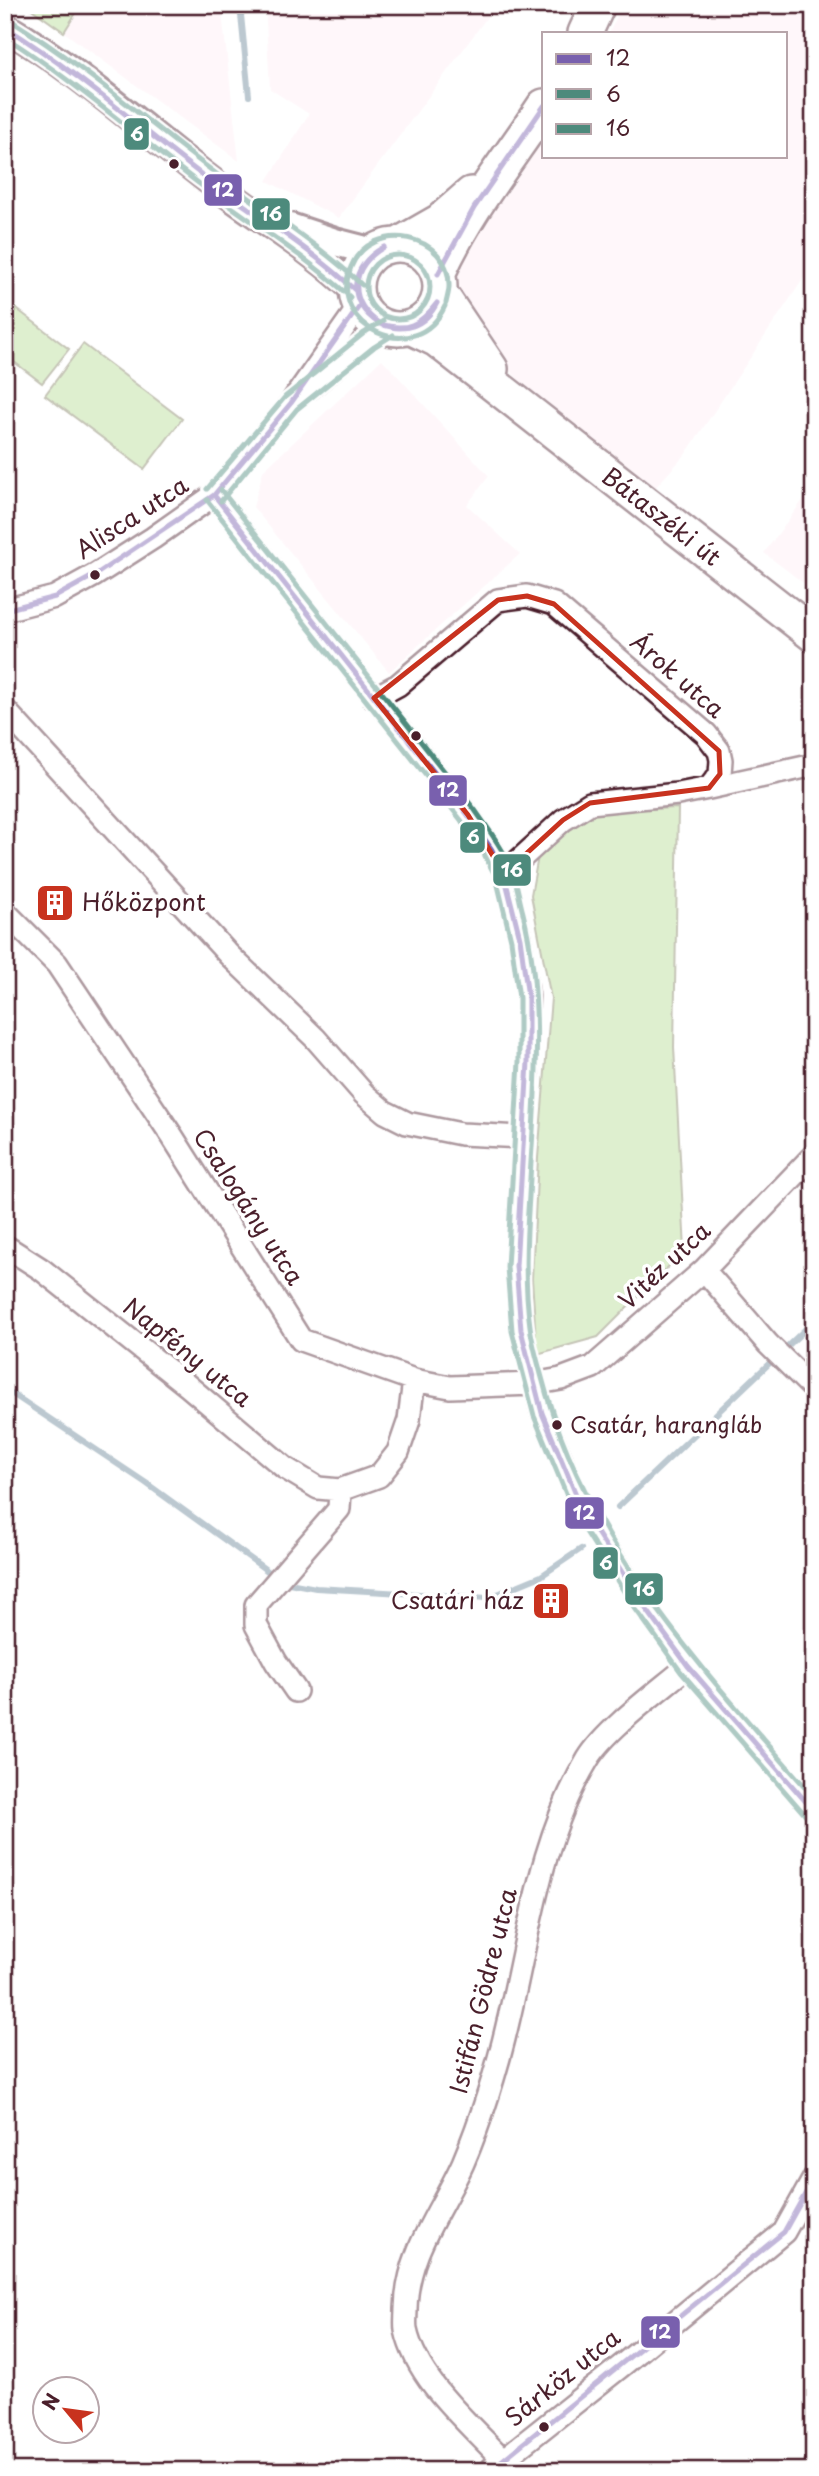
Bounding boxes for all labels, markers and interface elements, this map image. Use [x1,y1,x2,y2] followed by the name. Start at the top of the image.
[542,32,788,158] legend
[606,41,630,73] text: 12
[606,77,621,109] text: 6
[606,111,630,143] text: 16
[123,117,150,151] line badge: 6
[130,119,144,147] text: 6
[167,157,181,171] unlabelled marker
[203,173,243,207] line badge: 12
[212,175,234,203] text: 12
[251,197,291,231] line badge: 16
[260,199,282,227] text: 16
[595,457,730,574] street label: Bátaszéki út
[67,466,195,566] street label: Alisca utca
[88,568,102,582] unlabelled marker
[623,623,733,726] street label: Árok utca
[409,729,423,743] unlabelled marker
[428,774,468,807] line badge: 12
[437,775,459,803] text: 12
[459,821,486,854] line badge: 6
[466,822,480,850] text: 6
[492,853,532,887] line badge: 16
[501,855,523,883] text: 16
[34,882,76,924] building icon: Hőközpont
[82,883,206,919] place label: Hőközpont
[185,1120,314,1291] street label: Csalogány utca
[610,1212,718,1317] street label: Vitéz utca
[116,1288,260,1415] street label: Napfény utca
[570,1407,762,1440] place label: Csatár, harangláb
[550,1418,564,1432] marker: Csatár, harangláb
[564,1496,605,1530] line badge: 12
[573,1498,595,1526] text: 12
[592,1546,619,1580] line badge: 6
[599,1548,613,1576] text: 6
[624,1572,664,1606] line badge: 16
[633,1574,655,1602] text: 16
[530,1580,572,1622] building icon: Csatári ház
[391,1581,524,1617] place label: Csatári ház
[439,1883,525,2097] street label: Istifán Gödre utca
[640,2315,681,2349] line badge: 12
[649,2317,671,2345] text: 12
[496,2319,627,2434] street label: Sárköz utca
[32,2374,102,2444] north arrow
[34,2388,66,2415] text: N
[537,2420,551,2434] unlabelled marker

